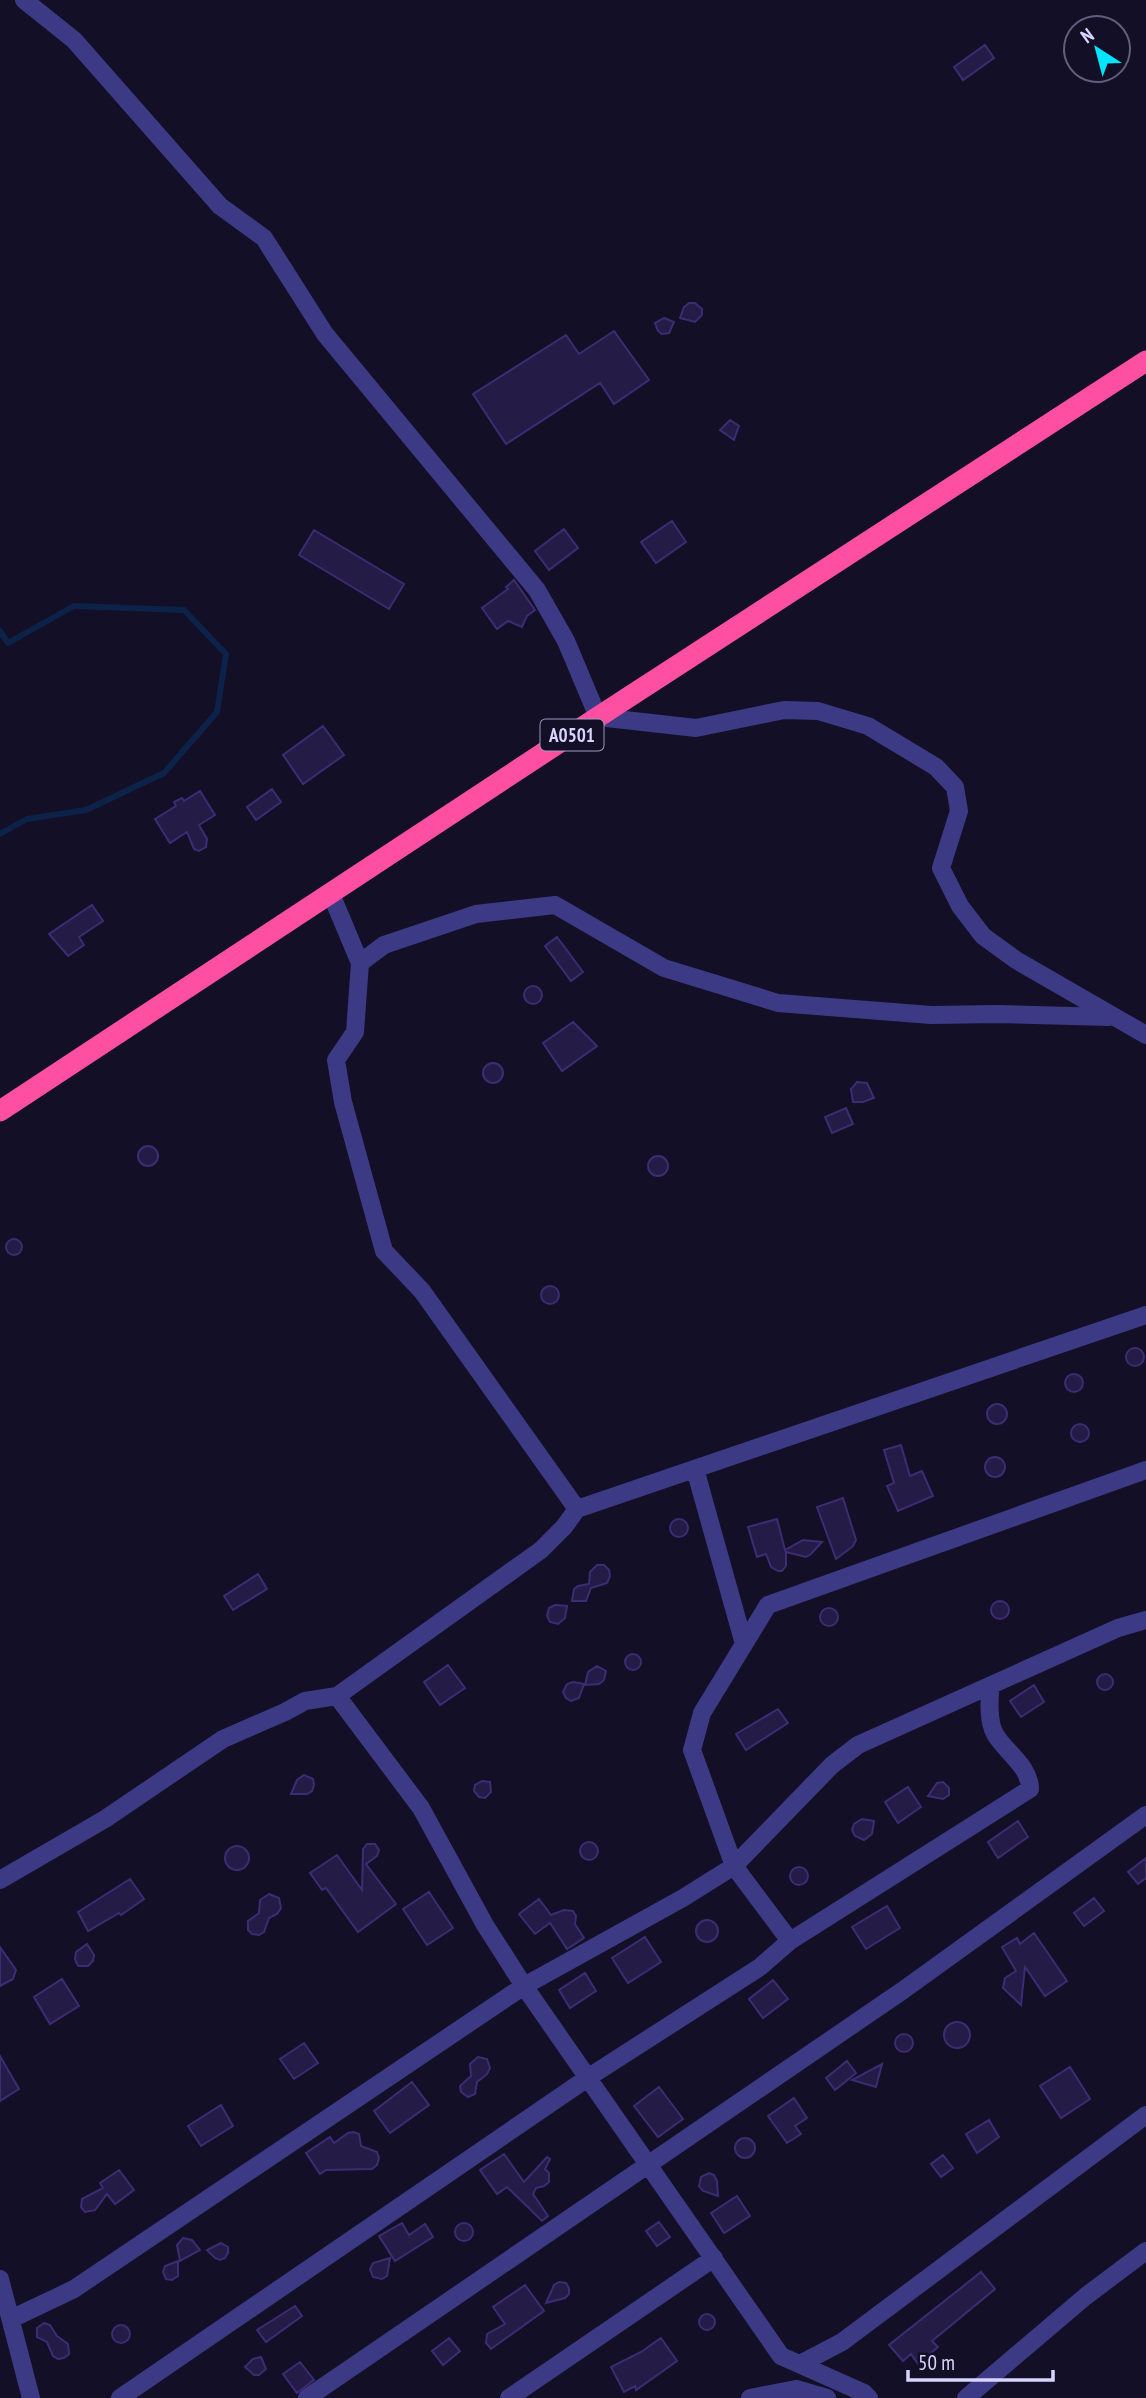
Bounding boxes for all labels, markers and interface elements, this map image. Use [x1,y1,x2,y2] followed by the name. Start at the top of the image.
[1062,14,1132,84] north arrow
[1076,23,1098,48] text: N
[540,720,604,750] road number: A0501
[908,2338,1053,2382] scale bar
[918,2349,955,2376] text: 50 m

